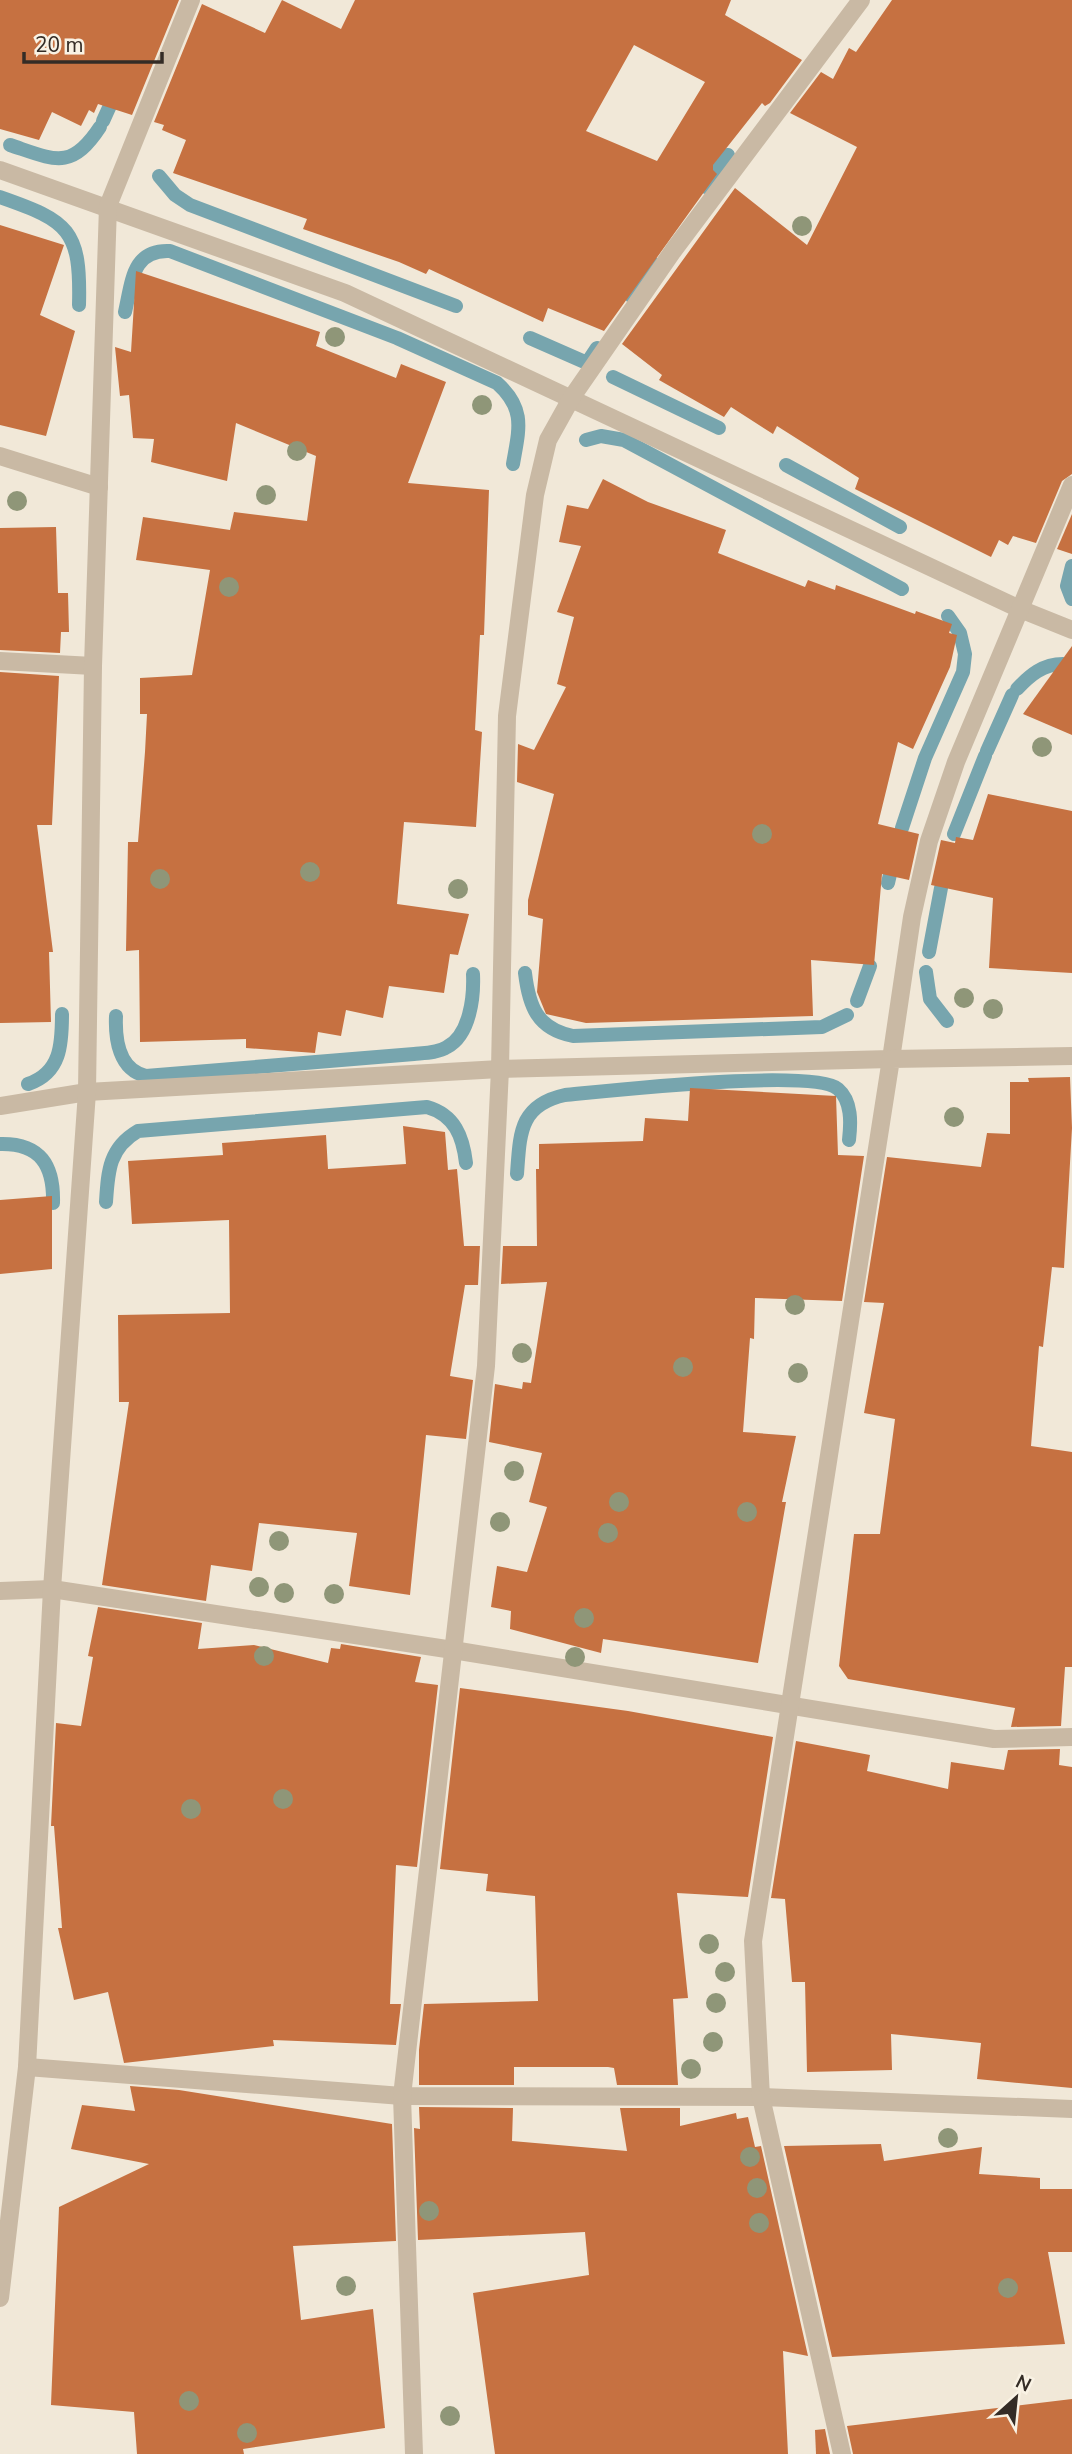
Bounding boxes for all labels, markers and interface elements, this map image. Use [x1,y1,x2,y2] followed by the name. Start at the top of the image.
[24,21,163,65] scale bar
[35,31,84,59] text: 20 m
[981,2363,1051,2433] north arrow
[1011,2369,1036,2399] text: N

